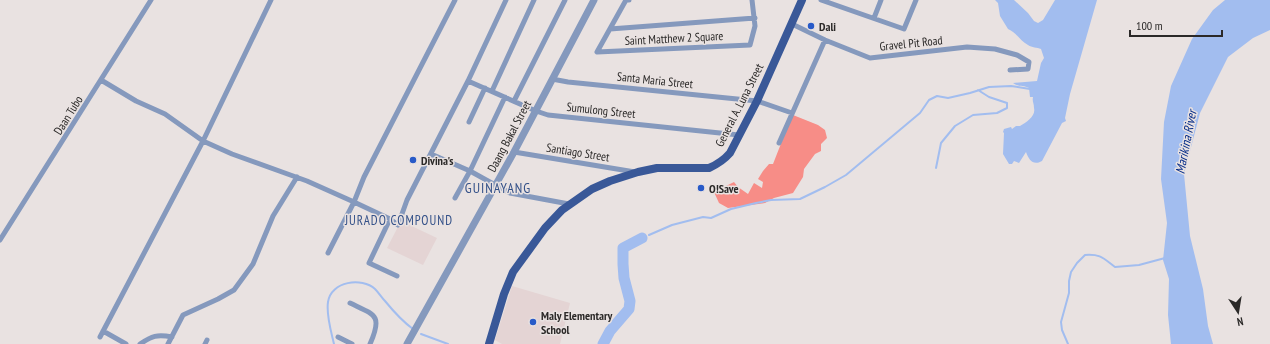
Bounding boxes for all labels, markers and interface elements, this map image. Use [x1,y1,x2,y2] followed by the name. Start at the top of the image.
[1130,12,1222,38] scale bar
[1136,18,1163,33] text: 100 m
[819,19,836,34] place label: Dali
[806,21,816,31] marker: Dali
[624,28,724,48] street label: Saint Matthew 2 Square
[879,32,943,54] street label: Gravel Pit Road
[712,60,767,149] street label: General A. Luna Street
[616,69,694,92] street label: Santa Maria Street
[50,93,86,137] street label: Daan Tubo
[484,97,534,174] street label: Daang Bakal Street
[566,99,637,121] street label: Sumulong Street
[1172,106,1201,175] water label: Marikina River
[545,140,611,164] street label: Santiago Street
[421,153,454,168] place label: Divina's
[408,155,418,165] marker: Divina's
[465,179,531,197] district label: GUINAYANG
[709,181,739,196] place label: O!Save
[696,183,706,193] marker: O!Save
[344,212,453,229] district label: JURADO COMPOUND
[1218,292,1258,332] north arrow
[541,308,612,337] place label: Maly Elementary School
[1236,314,1244,329] text: N
[528,317,538,327] marker: Maly Elementary School

